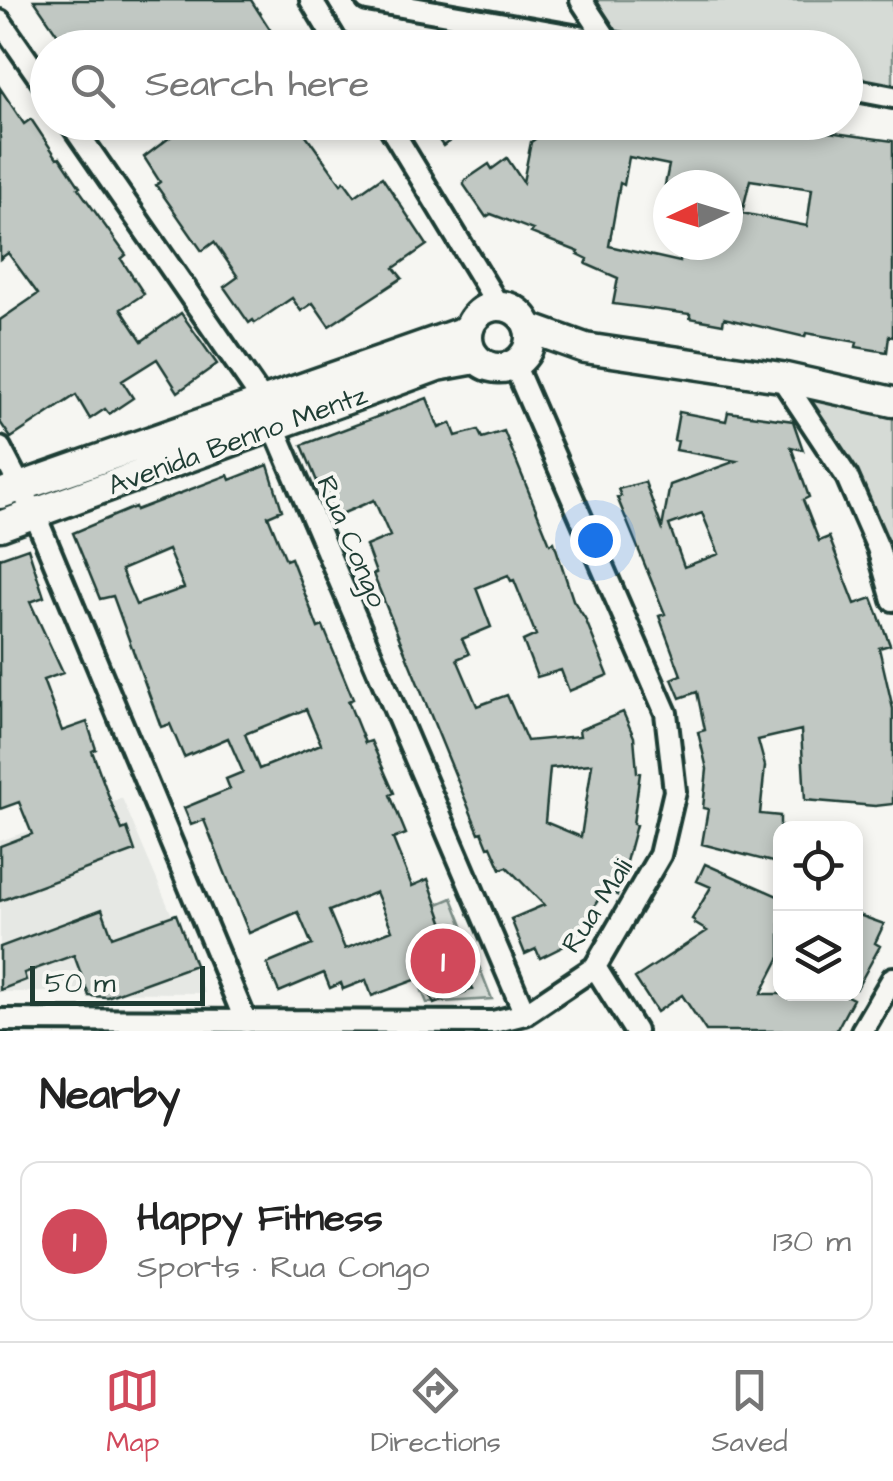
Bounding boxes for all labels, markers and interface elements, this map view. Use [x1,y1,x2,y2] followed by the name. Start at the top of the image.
[30,30,863,140] search box
[65,58,120,113] icon: search
[145,59,369,111] text: Search here
[653,170,743,260] north arrow
[102,375,373,505] street label: Avenida Benno Mentz
[306,470,397,614] street label: Rua Congo
[570,515,621,566] your location
[773,821,863,1001] map controls
[773,821,863,911] button: locate
[552,851,642,961] street label: Rua Mali
[773,911,863,1001] button: layers
[410,924,476,998] pin: 1
[30,961,205,1006] scale bar
[45,964,116,1003] text: 50 m
[40,1067,180,1125] text: Nearby
[137,1193,383,1245] text: Happy Fitness
[72,1219,77,1264] text: 1
[773,1219,851,1264] text: 130 m
[137,1245,429,1290] text: Sports · Rua Congo
[105,1363,160,1462] tab: Map
[371,1363,501,1462] tab: Directions
[711,1363,788,1462] tab: Saved

